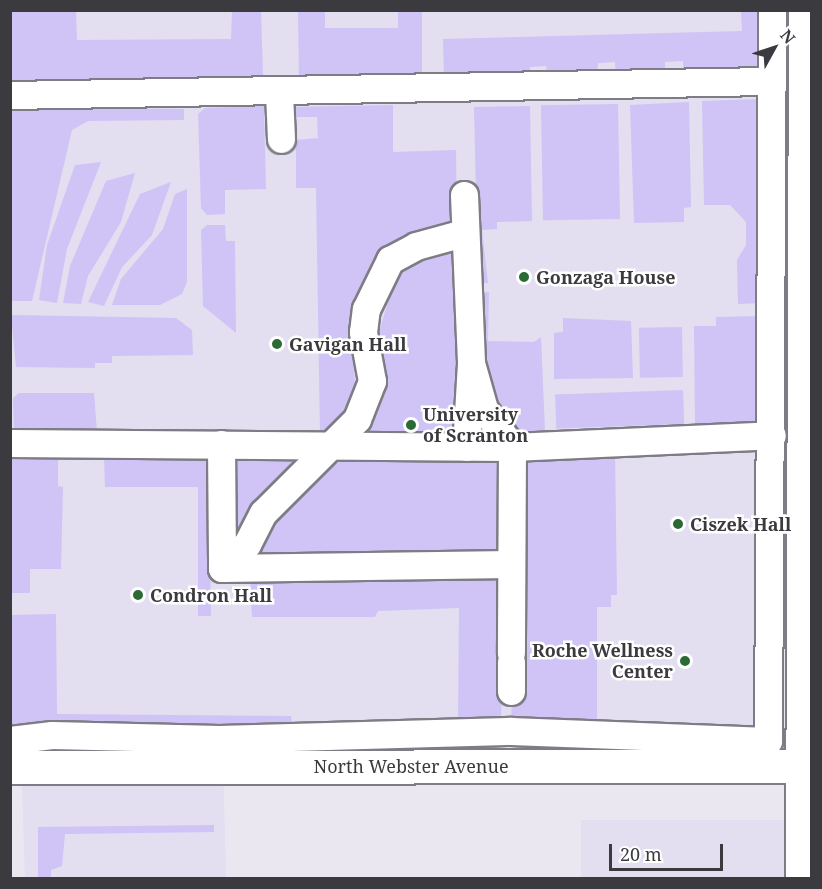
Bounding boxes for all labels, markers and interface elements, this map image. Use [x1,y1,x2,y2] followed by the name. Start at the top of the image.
[744,18,804,78] north arrow
[775,25,800,48] text: N
[536,266,676,288] place label: Gonzaga House
[517,270,531,284] marker: Gonzaga House
[289,333,407,355] place label: Gavigan Hall
[270,337,284,351] marker: Gavigan Hall
[423,404,528,446] place label: University of Scranton
[404,418,418,432] marker: University of Scranton
[690,513,791,535] place label: Ciszek Hall
[671,517,685,531] marker: Ciszek Hall
[150,584,272,606] place label: Condron Hall
[131,588,145,602] marker: Condron Hall
[532,640,673,682] place label: Roche Wellness Center
[678,654,692,668] marker: Roche Wellness Center
[313,755,509,777] street label: North Webster Avenue
[612,832,726,870] scale bar
[620,842,662,866] text: 20 m

